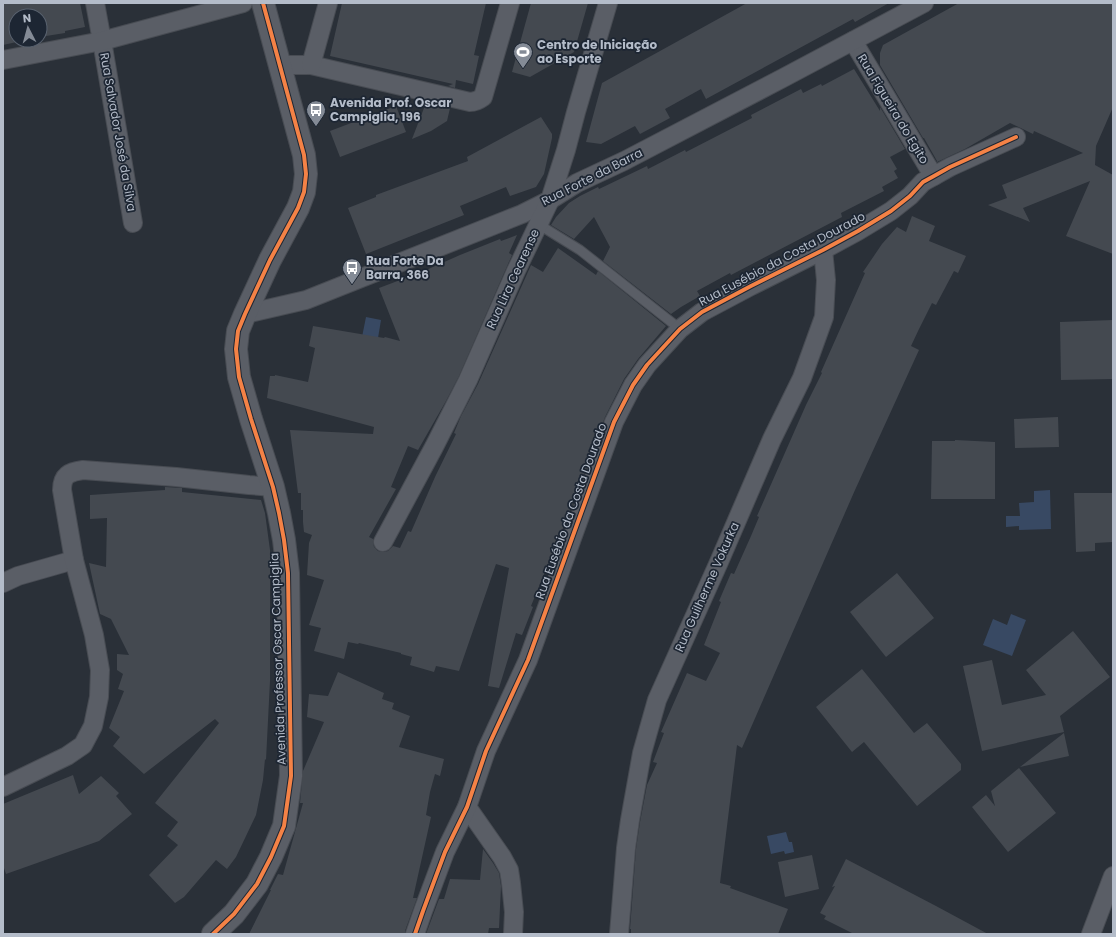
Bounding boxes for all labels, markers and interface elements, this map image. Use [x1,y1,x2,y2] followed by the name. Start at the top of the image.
[8,8,48,48] north arrow
[22,10,32,26] text: N
[537,36,657,67] place label: Centro de Iniciação ao Esporte
[512,41,534,69] sports icon: Centro de Iniciação ao Esporte
[96,51,141,213] street label: Rua Salvador José da Silva
[854,51,933,167] street label: Rua Figueira do Egito
[330,94,451,125] place label: Avenida Prof. Oscar Campiglia, 196
[305,99,327,127] bus stop icon: Avenida Prof. Oscar Campiglia, 196
[538,144,645,209] street label: Rua Forte da Barra
[696,207,868,310] street label: Rua Eusébio da Costa Dourado
[482,226,543,331] street label: Rua Lira Cearense
[366,252,444,283] place label: Rua Forte Da Barra, 366
[341,257,363,285] bus stop icon: Rua Forte Da Barra, 366
[531,420,610,601] street label: Rua Eusébio da Costa Dourado
[670,519,743,654] street label: Rua Guilherme Vokurka
[265,553,290,765] street label: Avenida Professor Oscar Campiglia

